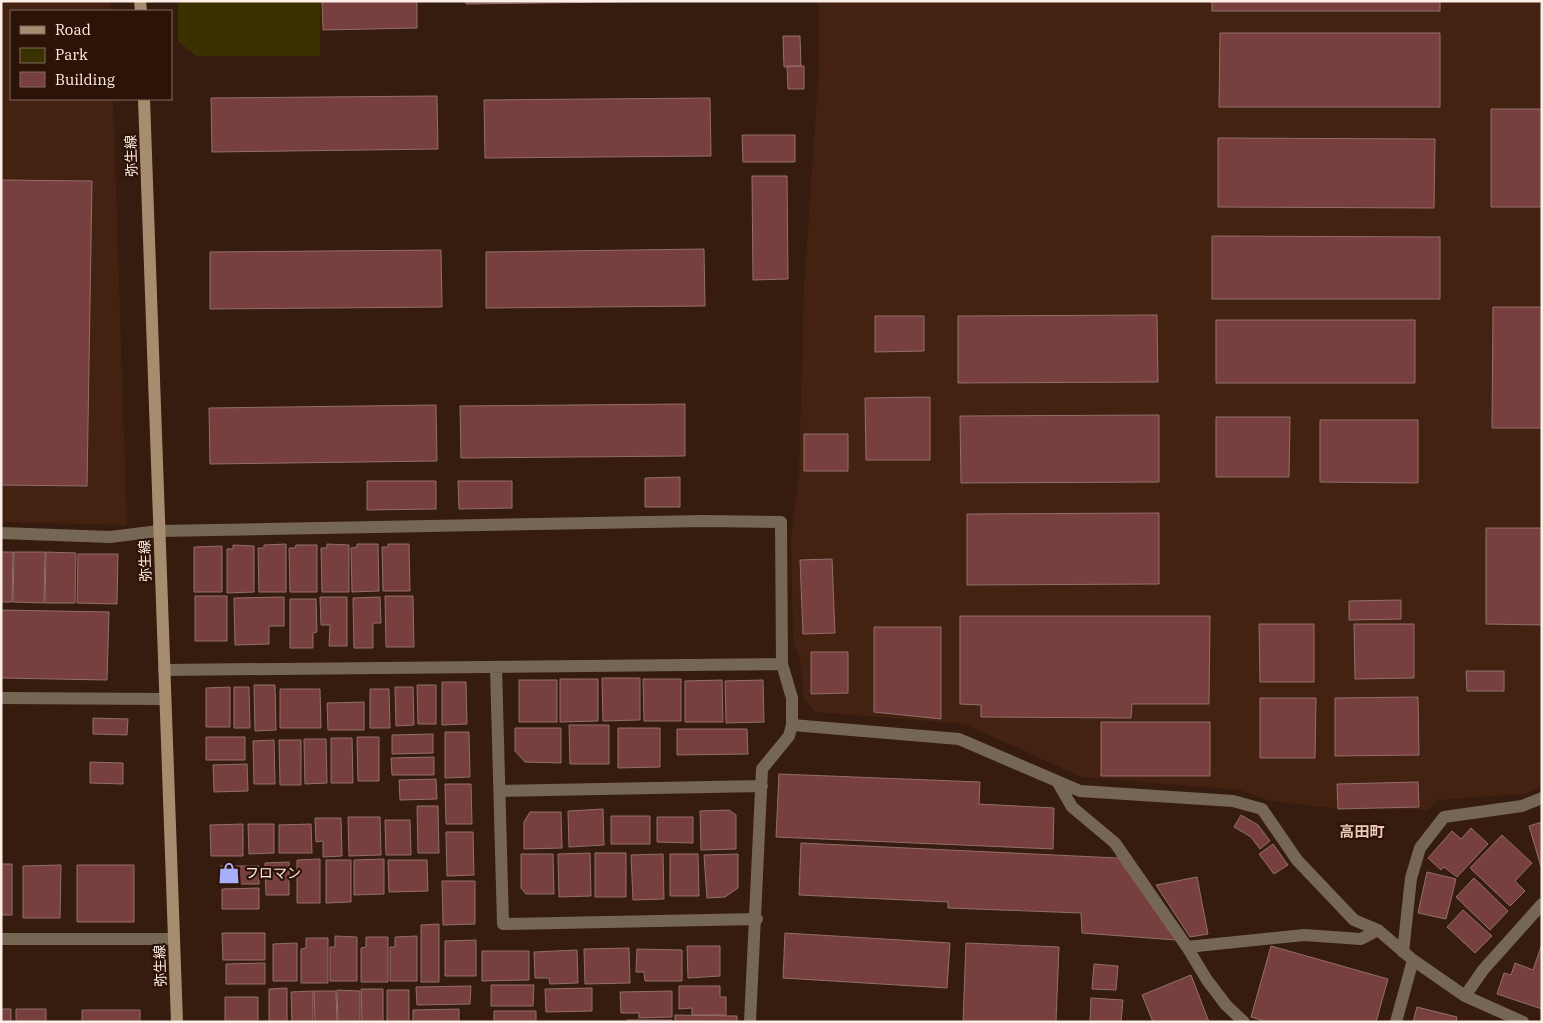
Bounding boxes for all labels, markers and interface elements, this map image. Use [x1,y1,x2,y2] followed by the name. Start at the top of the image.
[10,10,172,100] legend
[55,20,91,39] text: Road
[55,45,88,64] text: Park
[55,70,115,89] text: Building
[121,135,141,177] street label: 弥生線
[135,540,155,582] street label: 弥生線
[1339,822,1385,841] district label: 高田町
[216,860,242,886] shop icon: フロマン
[245,864,301,882] place label: フロマン
[150,945,170,987] street label: 弥生線

